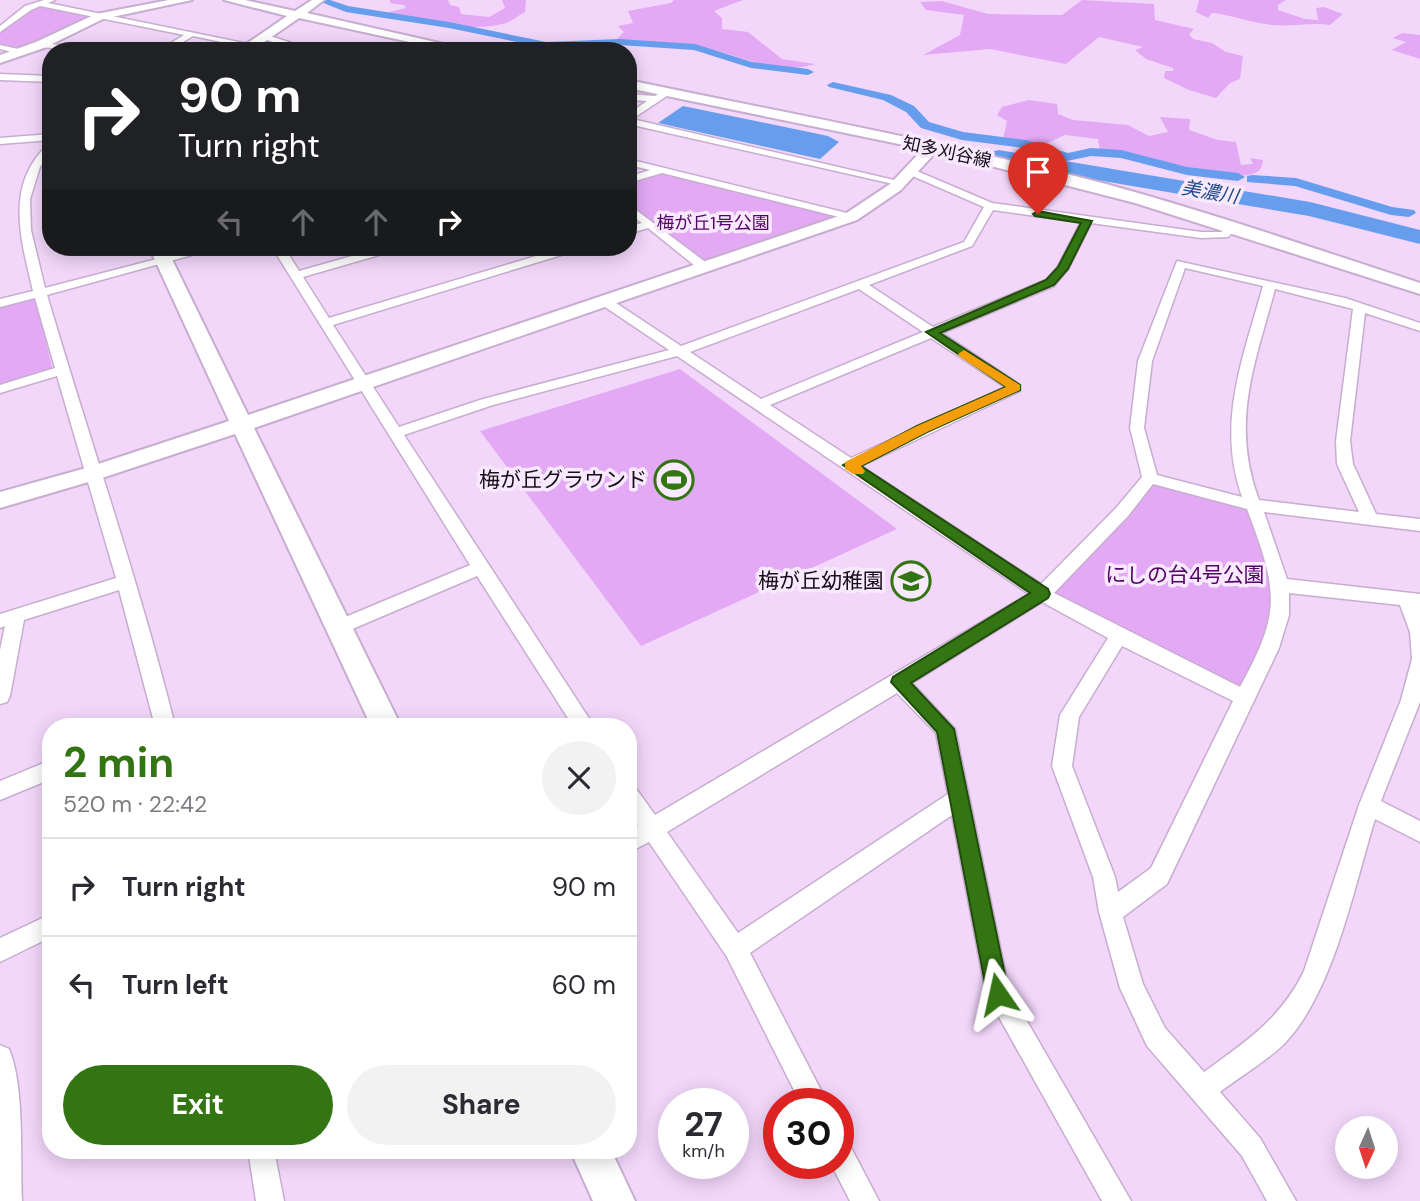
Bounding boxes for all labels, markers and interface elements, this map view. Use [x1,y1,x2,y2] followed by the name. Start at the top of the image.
[178,63,301,127] text: 90 m
[63,70,154,161] icon: right
[178,125,320,167] text: Turn right
[900,131,994,173] street label: 知多刈谷線
[1008,142,1068,214] pin
[1019,153,1057,191] icon: arrive
[1180,175,1242,210] water label: 美濃川
[211,203,249,241] icon: left
[284,203,322,241] icon: ahead
[357,203,395,241] icon: ahead
[430,203,468,241] icon: right
[656,211,770,235] park label: 梅が丘1号公園
[653,459,695,501] sports icon: 梅が丘グラウンド
[479,466,647,494] place label: 梅が丘グラウンド
[890,560,932,602] school or university icon: 梅が丘幼稚園
[1105,561,1265,589] park label: にしの台4号公園
[758,567,884,595] place label: 梅が丘幼稚園
[63,735,174,790] text: 2 min
[542,741,616,815] button: close
[63,789,207,819] text: 520 m · 22:42
[63,868,101,906] icon: right
[122,870,246,904] text: Turn right
[552,870,616,904] text: 90 m
[961,957,1035,1031] position arrow
[63,966,101,1004] icon: left
[122,968,229,1002] text: Turn left
[552,968,616,1002] text: 60 m
[63,1065,333,1145] button: Exit
[347,1065,616,1145] button: Share
[763,1088,854,1179] speed limit sign: 30
[684,1101,723,1147] text: 27
[1335,1116,1398,1180] north arrow
[1335,1116,1398,1179] map controls
[682,1139,725,1163] text: km/h

